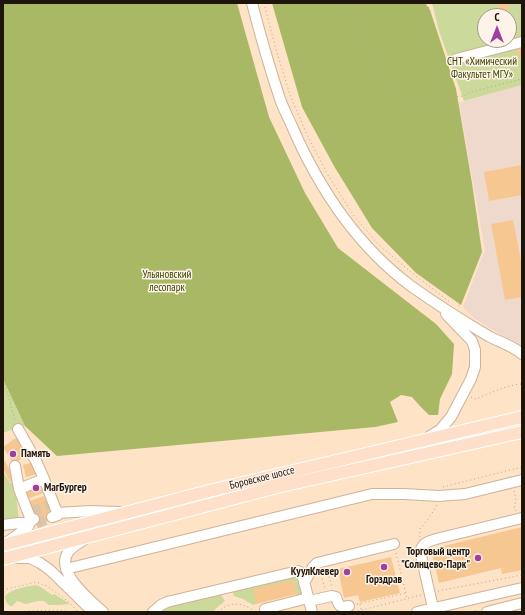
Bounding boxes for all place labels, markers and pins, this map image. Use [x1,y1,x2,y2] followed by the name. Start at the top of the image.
[21,447,50,461] place label: Память
[8,449,18,459] marker: Память
[44,481,87,495] place label: МагБургер
[31,483,41,493] marker: МагБургер
[401,545,470,571] place label: Торговый центр "Солнцево-Парк"
[473,553,483,563] marker: Торговый центр "Солнцево-Парк"
[379,562,389,572] marker: Горздрав
[291,565,339,579] place label: КуулКлевер
[342,567,352,577] marker: КуулКлевер
[366,573,402,587] place label: Горздрав

